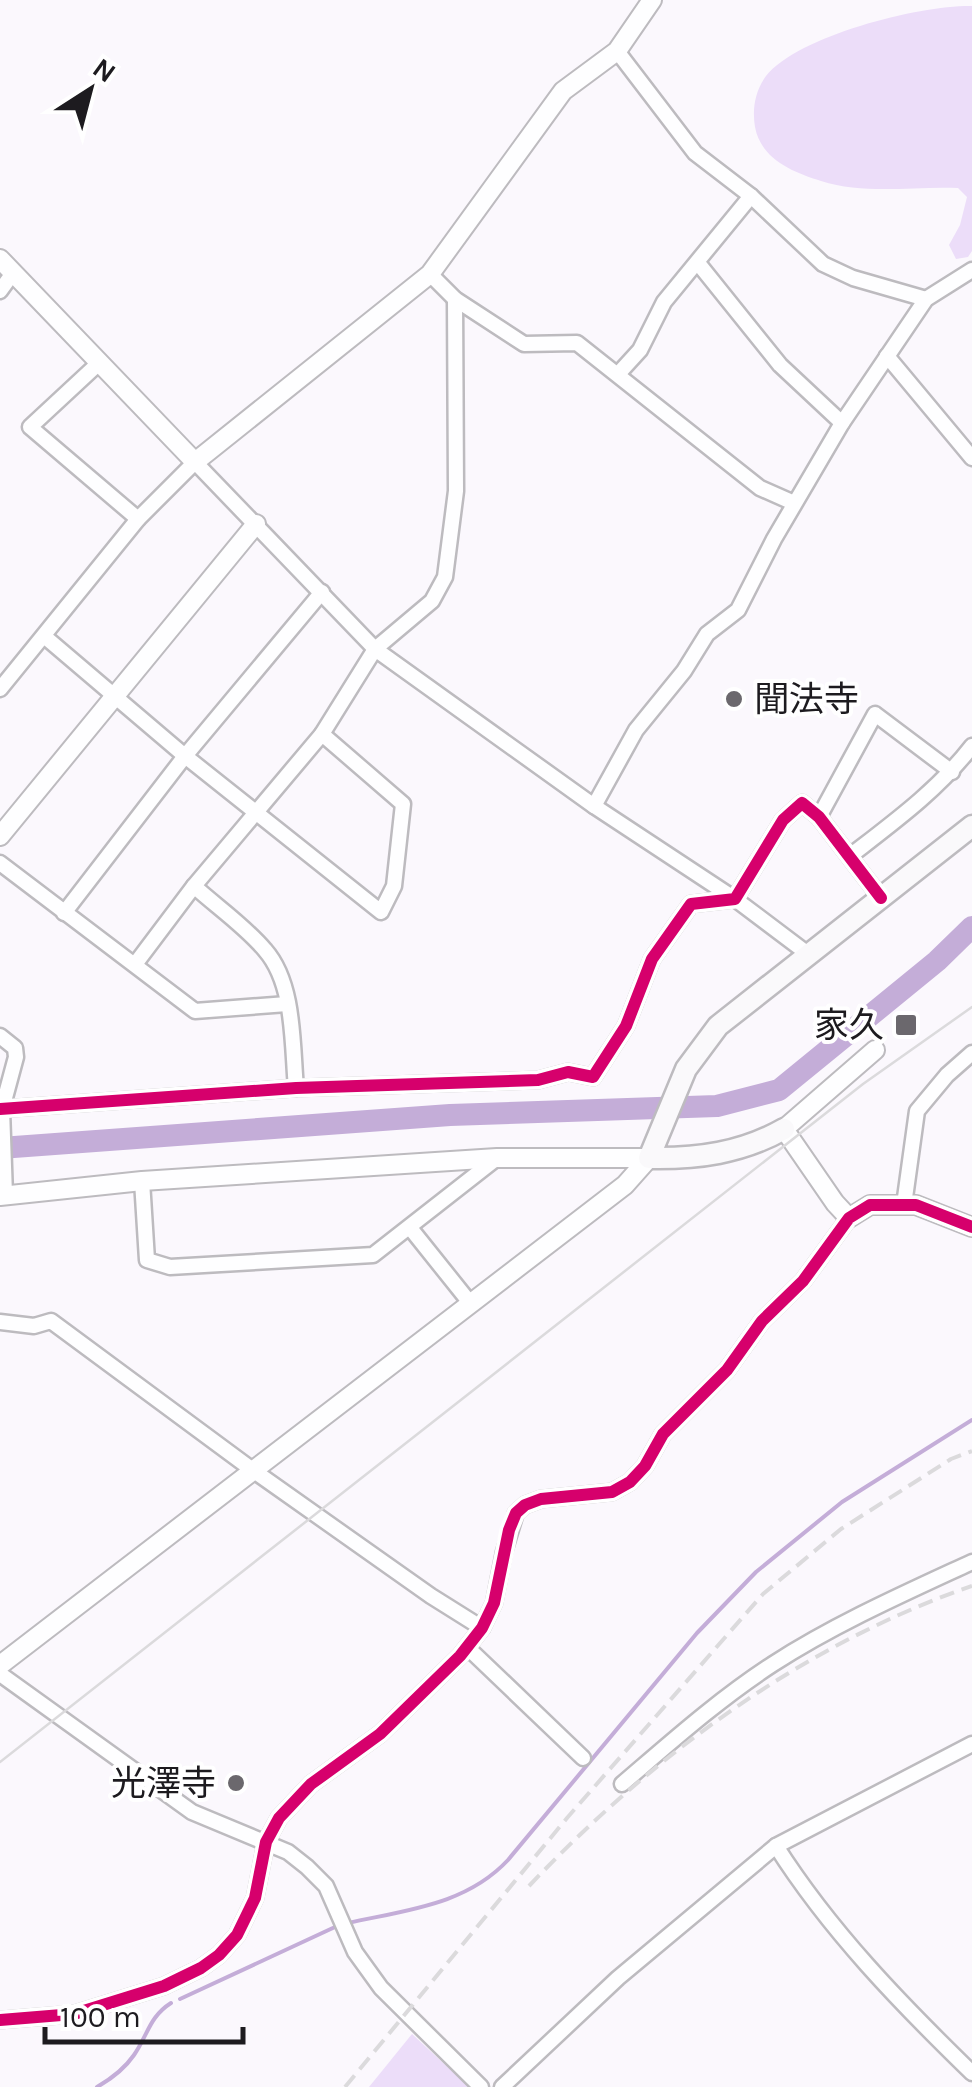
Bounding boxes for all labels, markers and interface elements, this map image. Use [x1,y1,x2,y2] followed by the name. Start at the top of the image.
[40,40,140,140] north arrow
[87,51,122,89] text: N
[754,679,859,720] place label: 聞法寺
[723,688,745,710] marker: 聞法寺
[814,1005,884,1046] place label: 家久
[893,1012,919,1038] marker: 家久
[111,1763,216,1804] place label: 光澤寺
[225,1772,247,1794] marker: 光澤寺
[45,1982,242,2044] scale bar
[60,1999,141,2035] text: 100 m

